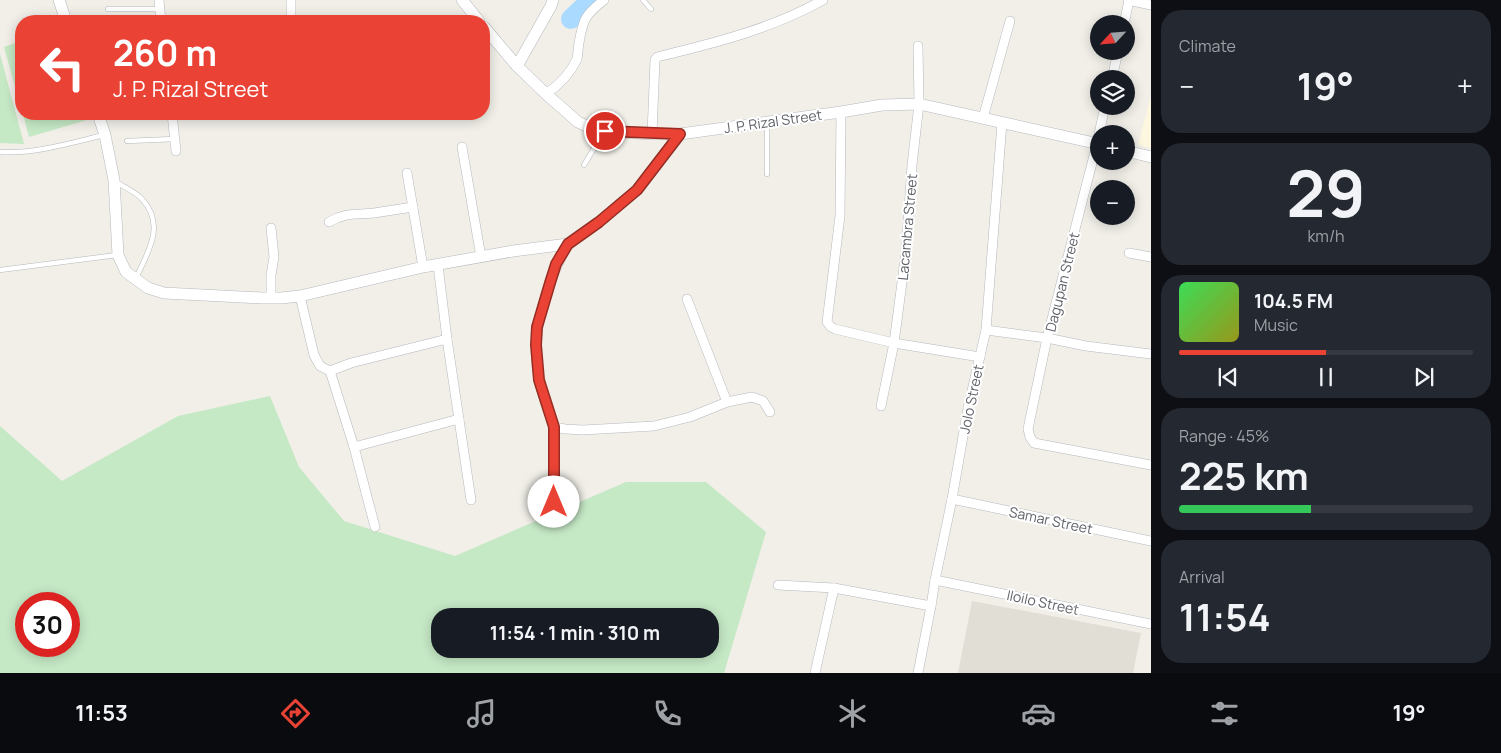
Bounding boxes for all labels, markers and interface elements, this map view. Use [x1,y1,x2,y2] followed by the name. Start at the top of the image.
[1090,15,1135,60] north arrow
[1090,15,1135,225] map controls
[113,29,217,77] text: 260 m
[30,35,95,100] icon: left
[1179,35,1236,57] text: Climate
[1297,59,1354,111] text: 19°
[1179,67,1194,105] text: −
[1457,67,1473,105] text: +
[1090,70,1135,115] button: layers
[113,74,268,104] text: J. P. Rizal Street
[723,105,824,137] street label: J. P. Rizal Street
[584,110,626,152] pin
[591,117,619,145] icon: arrive
[1090,125,1135,170] button: +
[1286,148,1366,237] text: 29
[893,172,921,281] street label: Lacambra Street
[1090,180,1135,225] button: −
[1307,225,1345,247] text: km/h
[1040,230,1084,334] street label: Dagupan Street
[1254,288,1333,314] text: 104.5 FM
[1254,314,1298,336] text: Music
[954,362,988,435] street label: Jolo Street
[1214,363,1242,391] icon: previous
[1312,363,1340,391] icon: pause
[1410,363,1438,391] icon: next
[1179,425,1269,447] text: Range · 45%
[1179,449,1309,501] text: 225 km
[527,475,579,527] position arrow
[1007,502,1095,538] street label: Samar Street
[1179,566,1225,588] text: Arrival
[1005,585,1081,619] street label: Iloilo Street
[1179,590,1271,642] text: 11:54
[15,592,80,657] speed limit sign: 30
[490,620,660,646] text: 11:54 · 1 min · 310 m
[278,696,313,731] icon: directions
[464,696,499,731] icon: music
[650,696,685,731] icon: phone
[835,696,870,731] icon: climate
[1021,696,1056,731] icon: car
[1207,696,1242,731] icon: filters
[75,698,128,728] text: 11:53
[1392,698,1426,728] text: 19°

